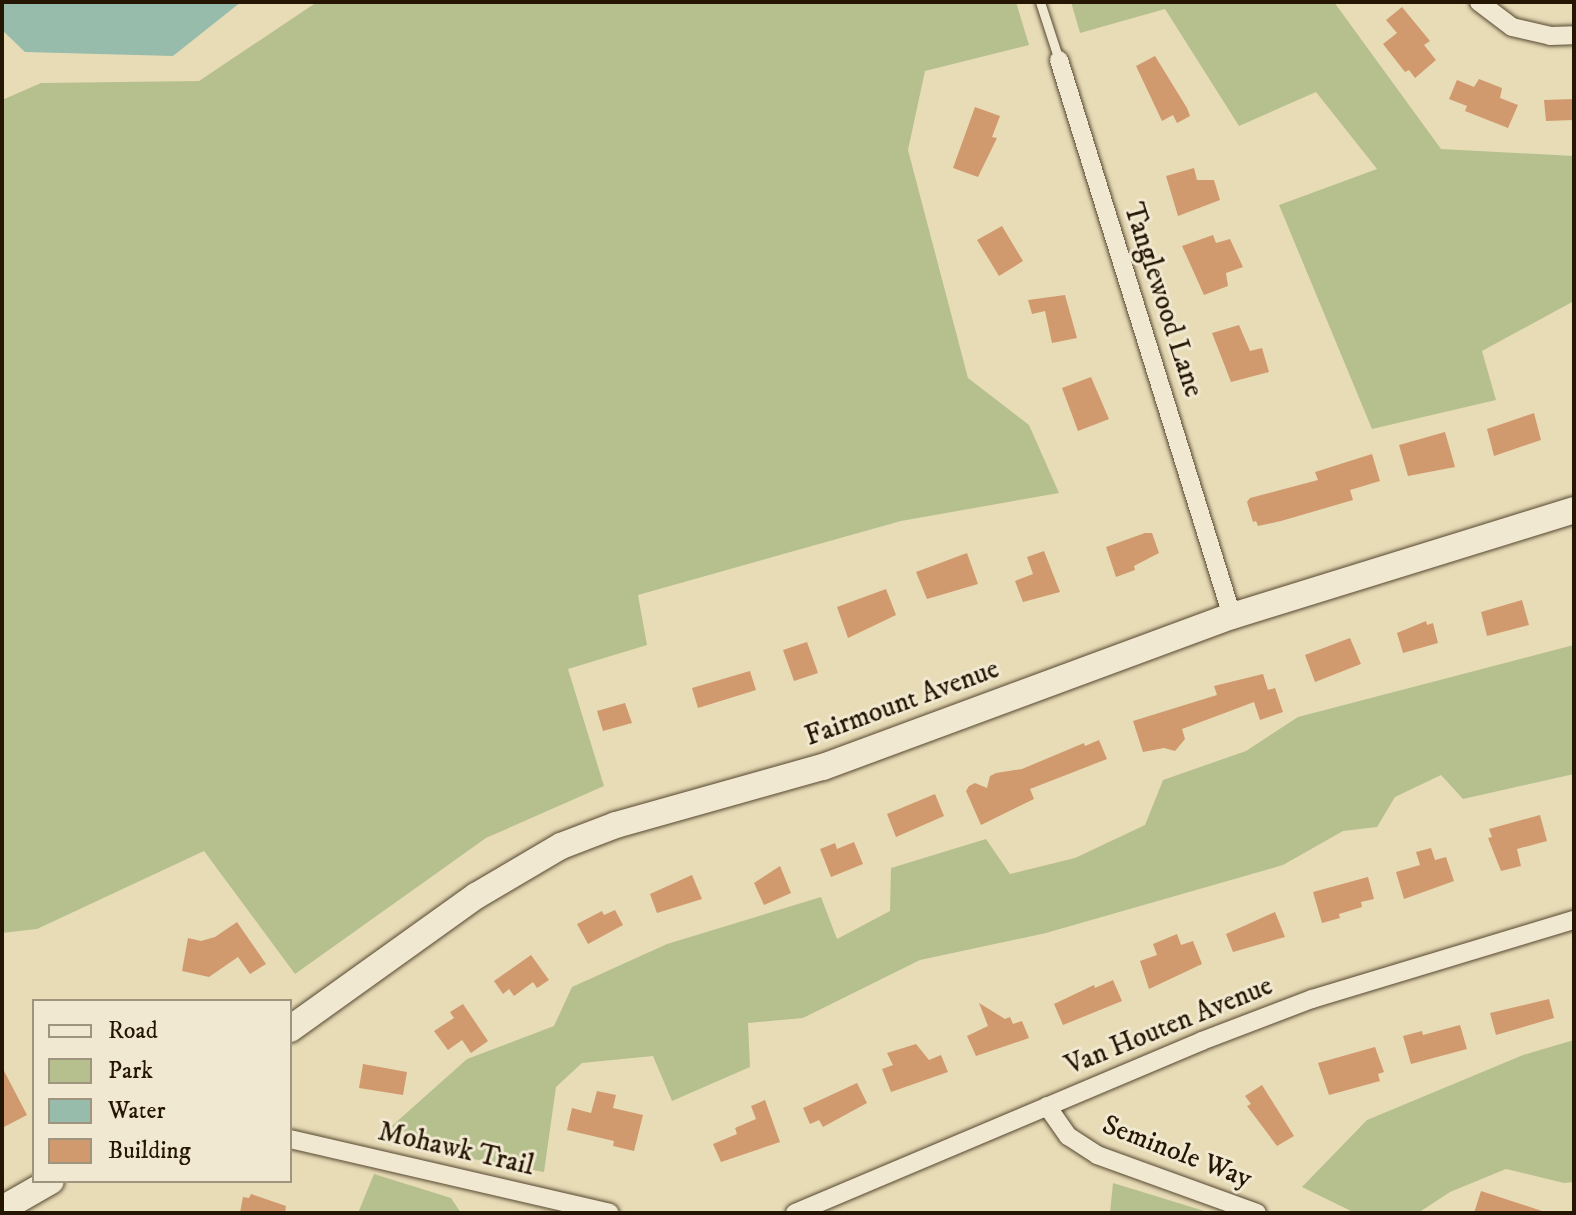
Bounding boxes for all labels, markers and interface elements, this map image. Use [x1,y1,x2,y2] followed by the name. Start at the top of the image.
[1116,199,1210,401] street label: Tanglewood Lane
[800,652,1004,754] street label: Fairmount Avenue
[1060,969,1278,1083] street label: Van Houten Avenue
[32,999,292,1183] legend
[108,1016,158,1046] text: Road
[108,1056,153,1086] text: Park
[108,1096,165,1126] text: Water
[1097,1108,1257,1196] street label: Seminole Way
[375,1115,537,1183] street label: Mohawk Trail
[108,1136,191,1166] text: Building

